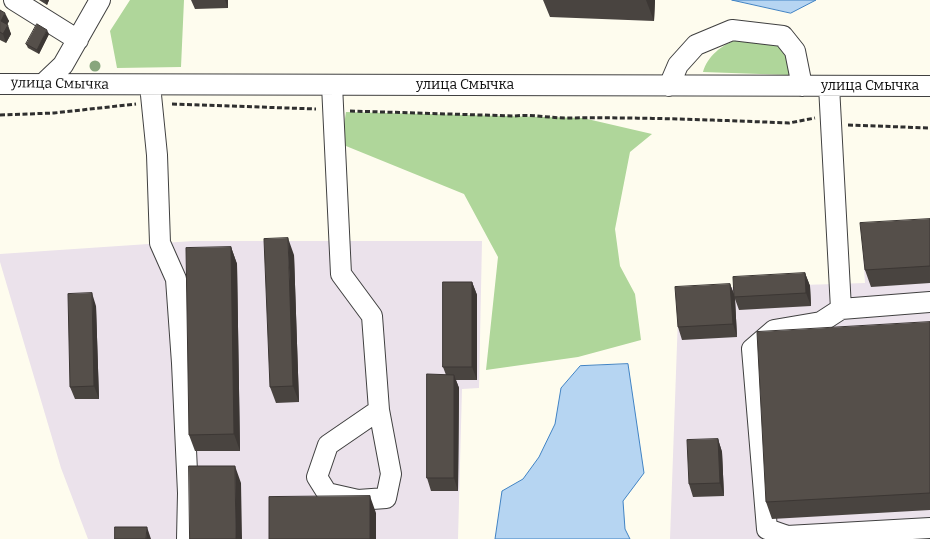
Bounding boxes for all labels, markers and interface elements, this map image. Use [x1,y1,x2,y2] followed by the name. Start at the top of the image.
[11,75,109,93] street label: улица Смычка
[416,77,514,93] street label: улица Смычка
[821,78,919,94] street label: улица Смычка

